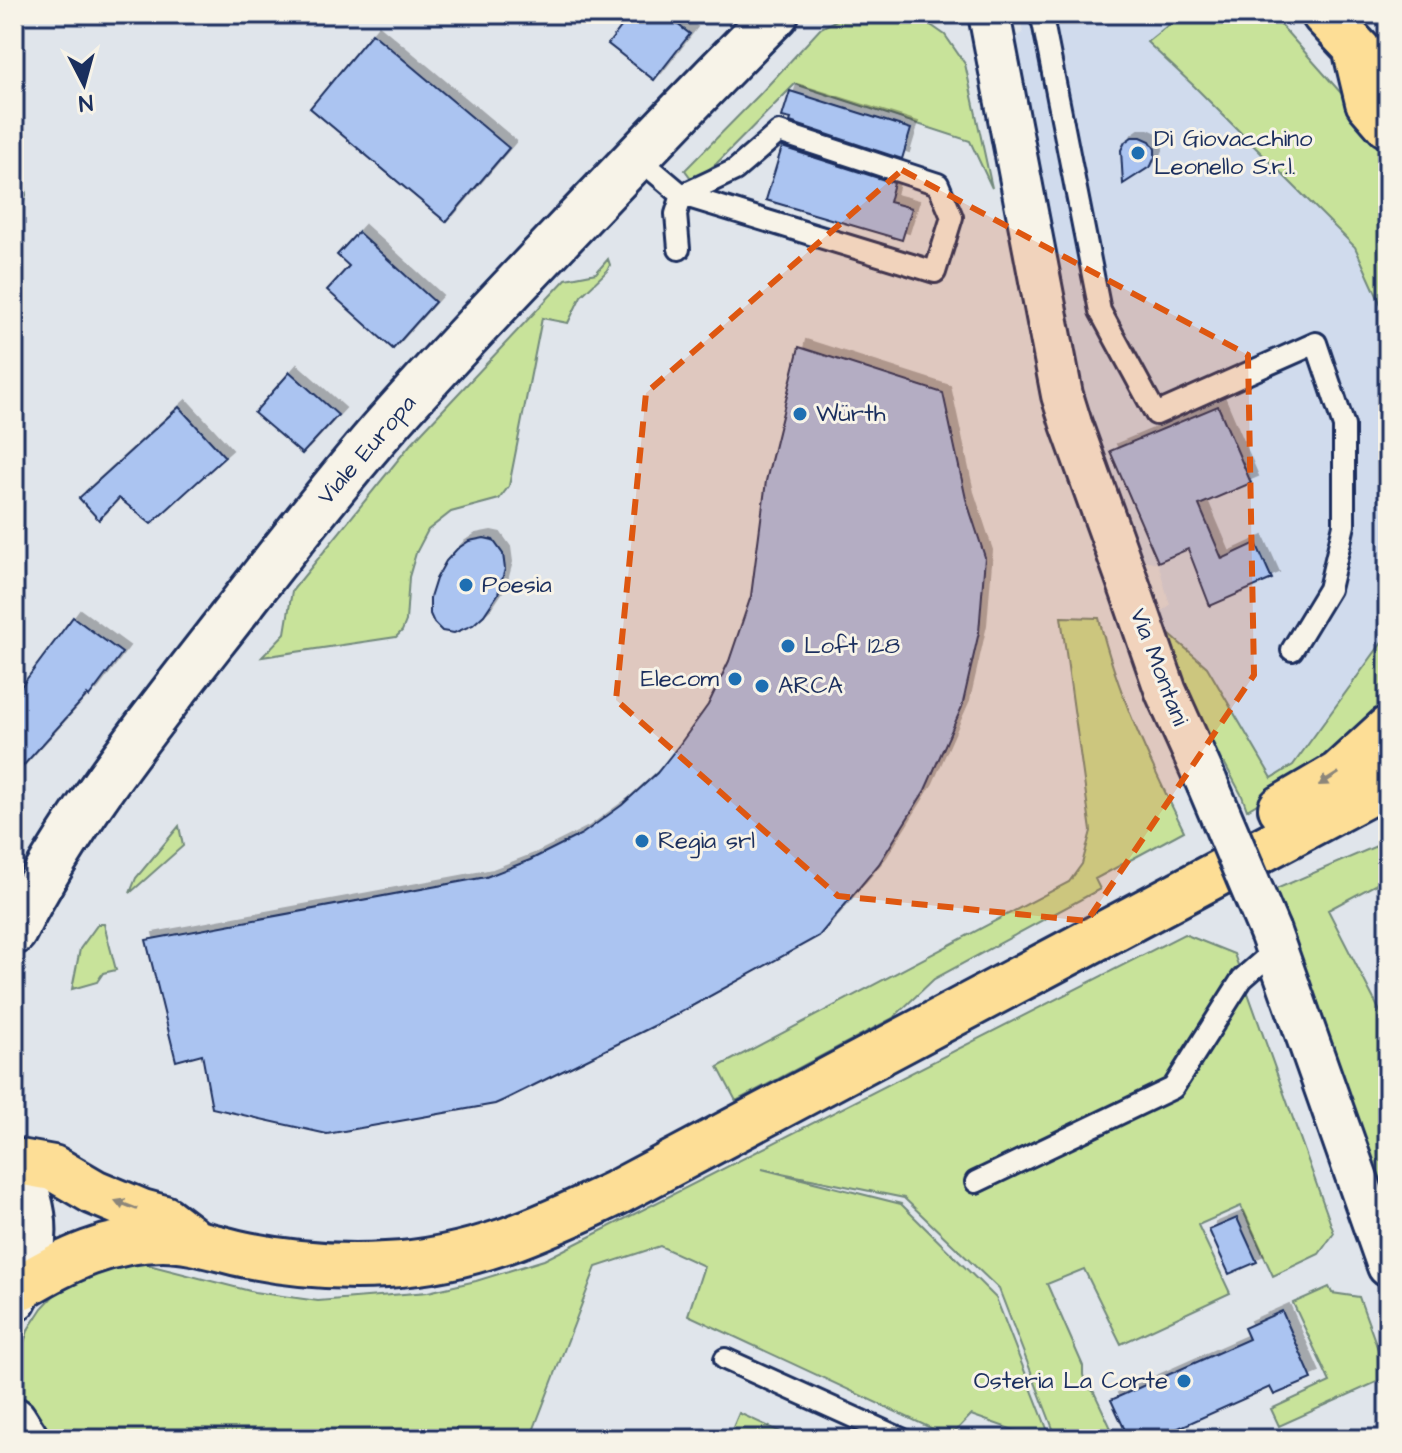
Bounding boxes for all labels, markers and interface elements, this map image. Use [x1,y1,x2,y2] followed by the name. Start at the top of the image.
[44,44,124,124] north arrow
[77,86,94,119] text: N
[1154,122,1313,184] place label: Di Giovacchino Leonello S.r.l.
[1129,144,1147,162] marker: Di Giovacchino Leonello S.r.l.
[310,388,424,512] street label: Viale Europa
[816,397,886,431] place label: Würth
[791,405,809,423] marker: Würth
[482,568,552,602] place label: Poesia
[457,576,475,594] marker: Poesia
[1121,603,1197,731] street label: Via Montani
[804,629,900,663] place label: Loft 128
[779,637,797,655] marker: Loft 128
[641,662,719,696] place label: Elecom
[778,669,843,703] place label: ARCA
[726,670,744,688] marker: Elecom
[753,677,771,695] marker: ARCA
[1318,772,1340,786] one-way arrow
[658,824,755,859] place label: Regia srl
[633,832,651,850] marker: Regia srl
[114,1199,138,1212] one-way arrow
[974,1364,1168,1398] place label: Osteria La Corte
[1175,1372,1193,1390] marker: Osteria La Corte

